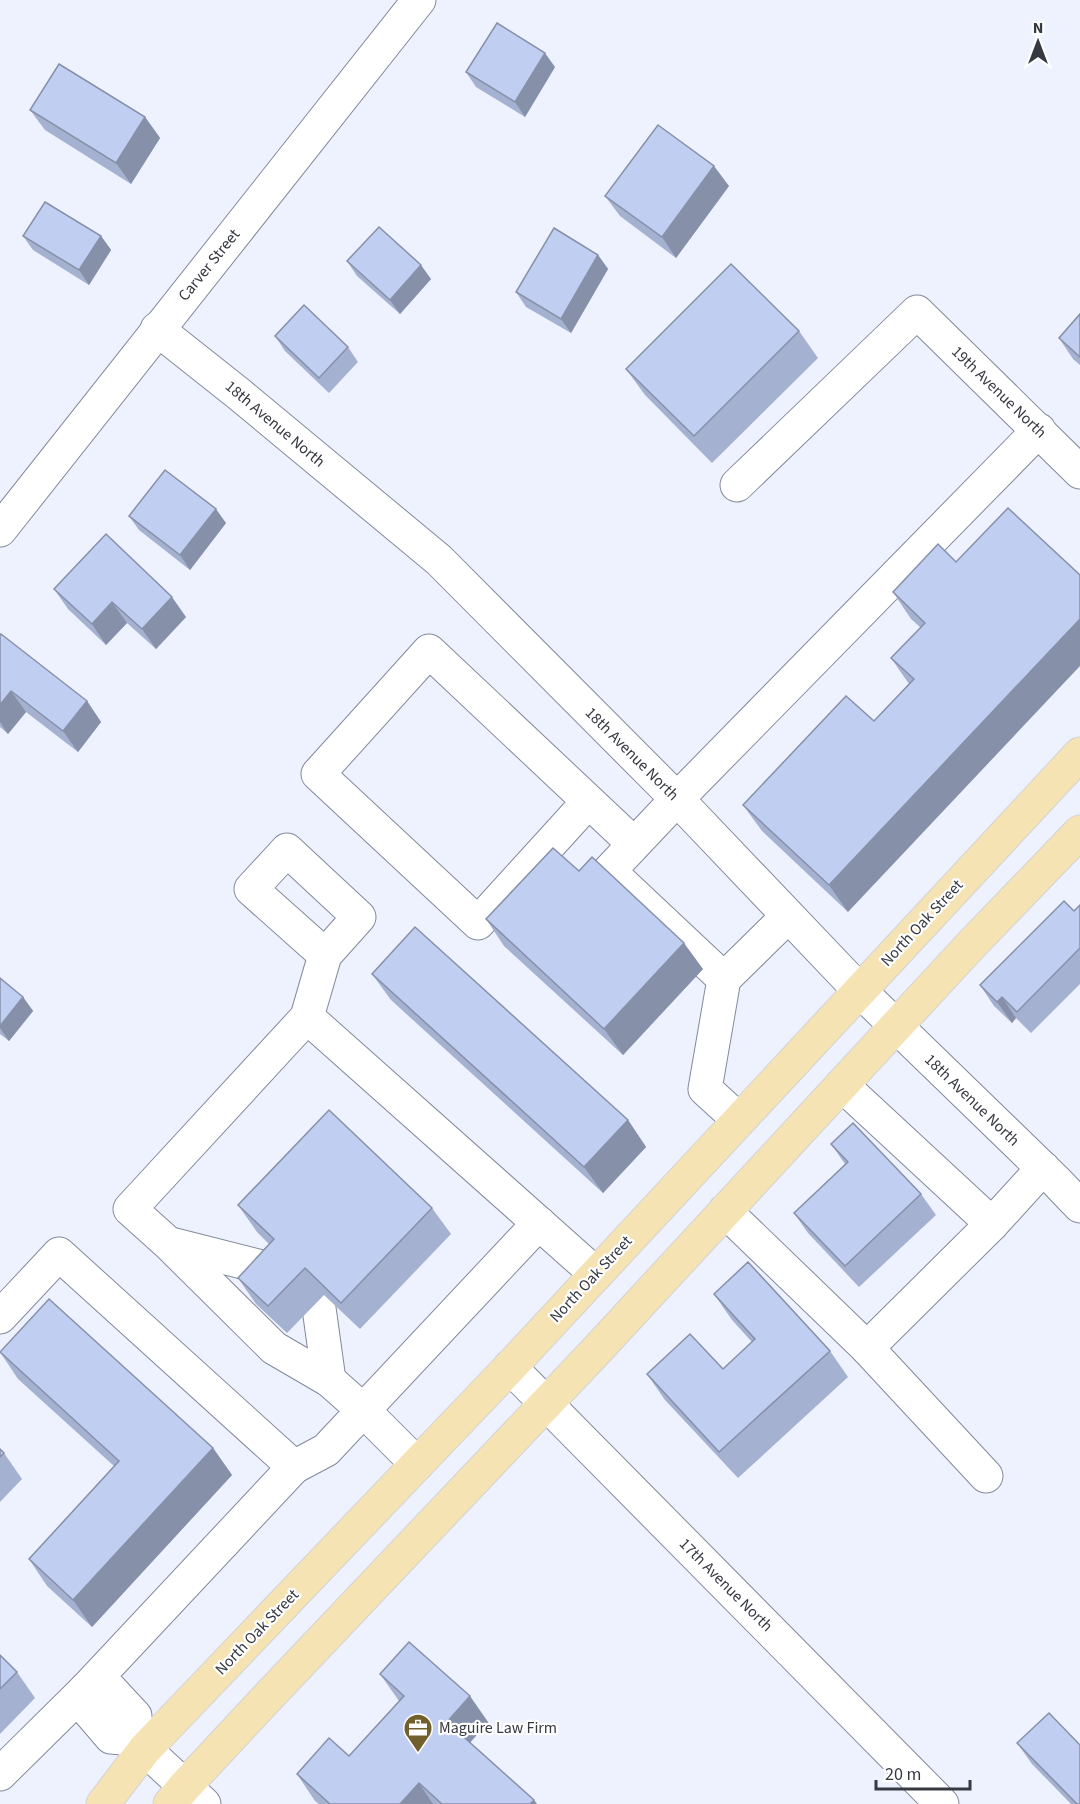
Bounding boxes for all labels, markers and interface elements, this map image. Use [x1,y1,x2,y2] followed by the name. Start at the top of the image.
[1008,12,1068,72] north arrow
[1033,17,1043,39] text: N
[173,224,245,306] street label: Carver Street
[947,341,1051,443] street label: 19th Avenue North
[220,376,330,472] street label: 18th Avenue North
[580,702,684,806] street label: 18th Avenue North
[876,874,969,971] street label: North Oak Street
[920,1049,1024,1151] street label: 18th Avenue North
[545,1230,638,1327] street label: North Oak Street
[674,1533,778,1637] street label: 17th Avenue North
[210,1584,304,1680] street label: North Oak Street
[402,1712,434,1754] office icon: Maguire Law Firm
[439,1717,557,1739] place label: Maguire Law Firm
[876,1753,970,1791] scale bar
[885,1762,921,1787] text: 20 m

